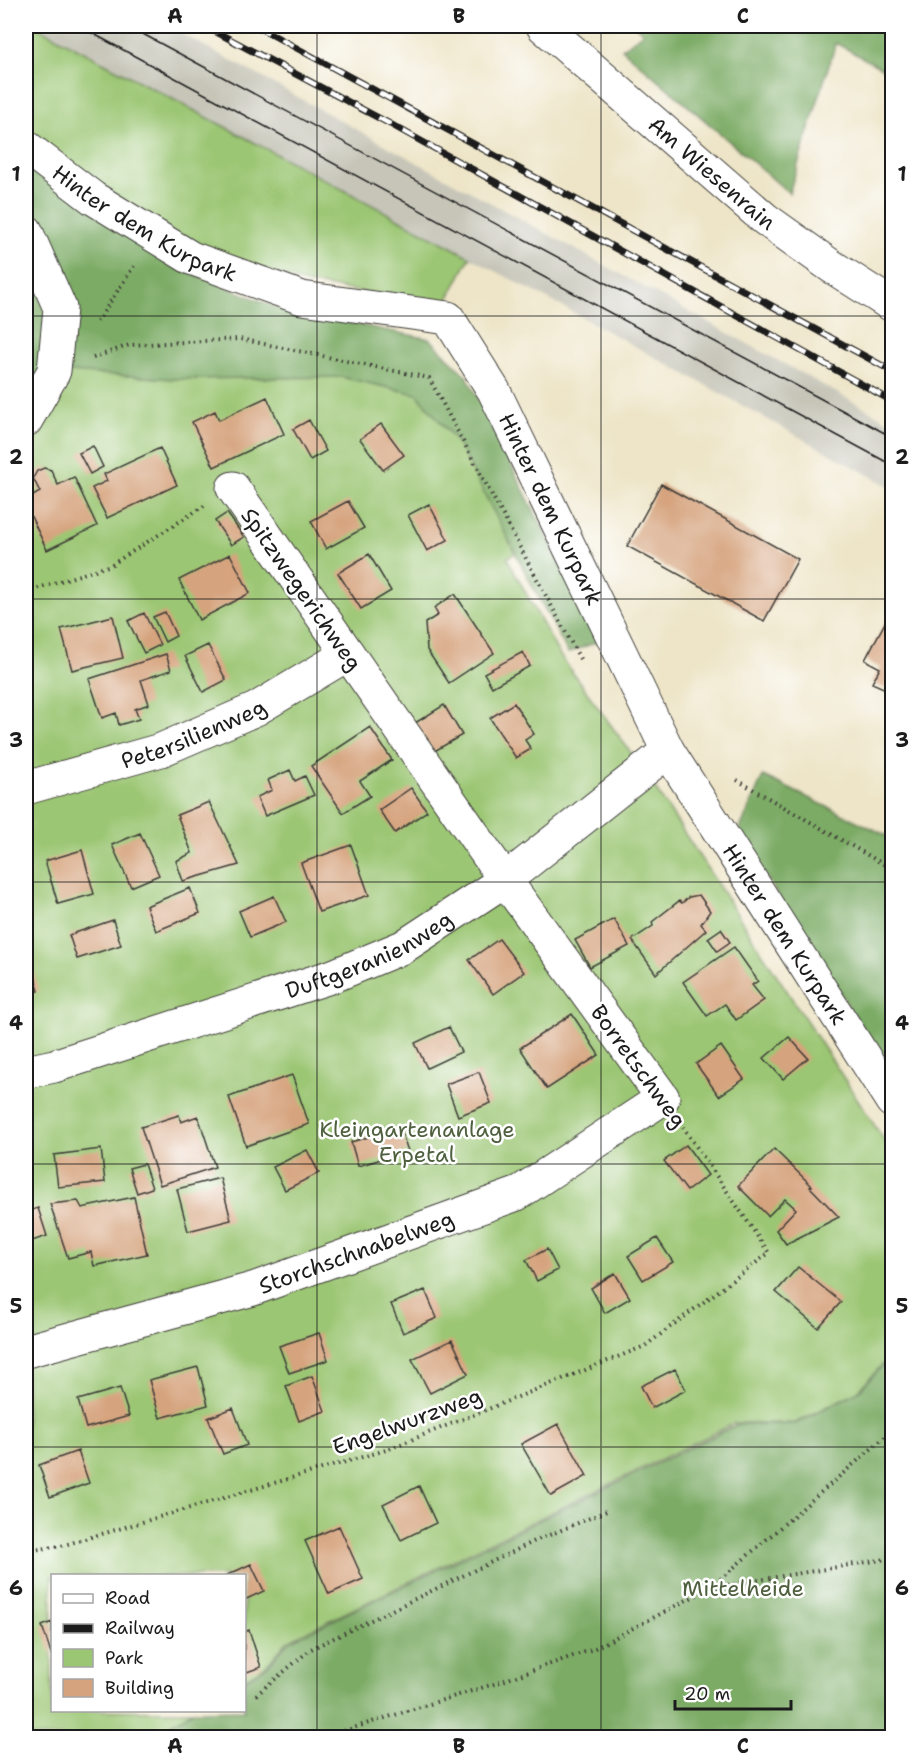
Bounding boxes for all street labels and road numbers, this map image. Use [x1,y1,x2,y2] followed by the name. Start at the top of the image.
[642,110,781,237] street label: Am Wiesenrain
[46,158,241,288] street label: Hinter dem Kurpark
[492,409,609,610] street label: Hinter dem Kurpark
[234,502,369,676] street label: Spitzwegerichweg
[118,692,271,776] street label: Petersilienweg
[716,838,854,1031] street label: Hinter dem Kurpark
[282,905,458,1005] street label: Duftgeranienweg
[584,999,693,1134] street label: Borretschweg
[255,1204,458,1301] street label: Storchschnabelweg
[328,1381,486,1462] street label: Engelwurzweg

